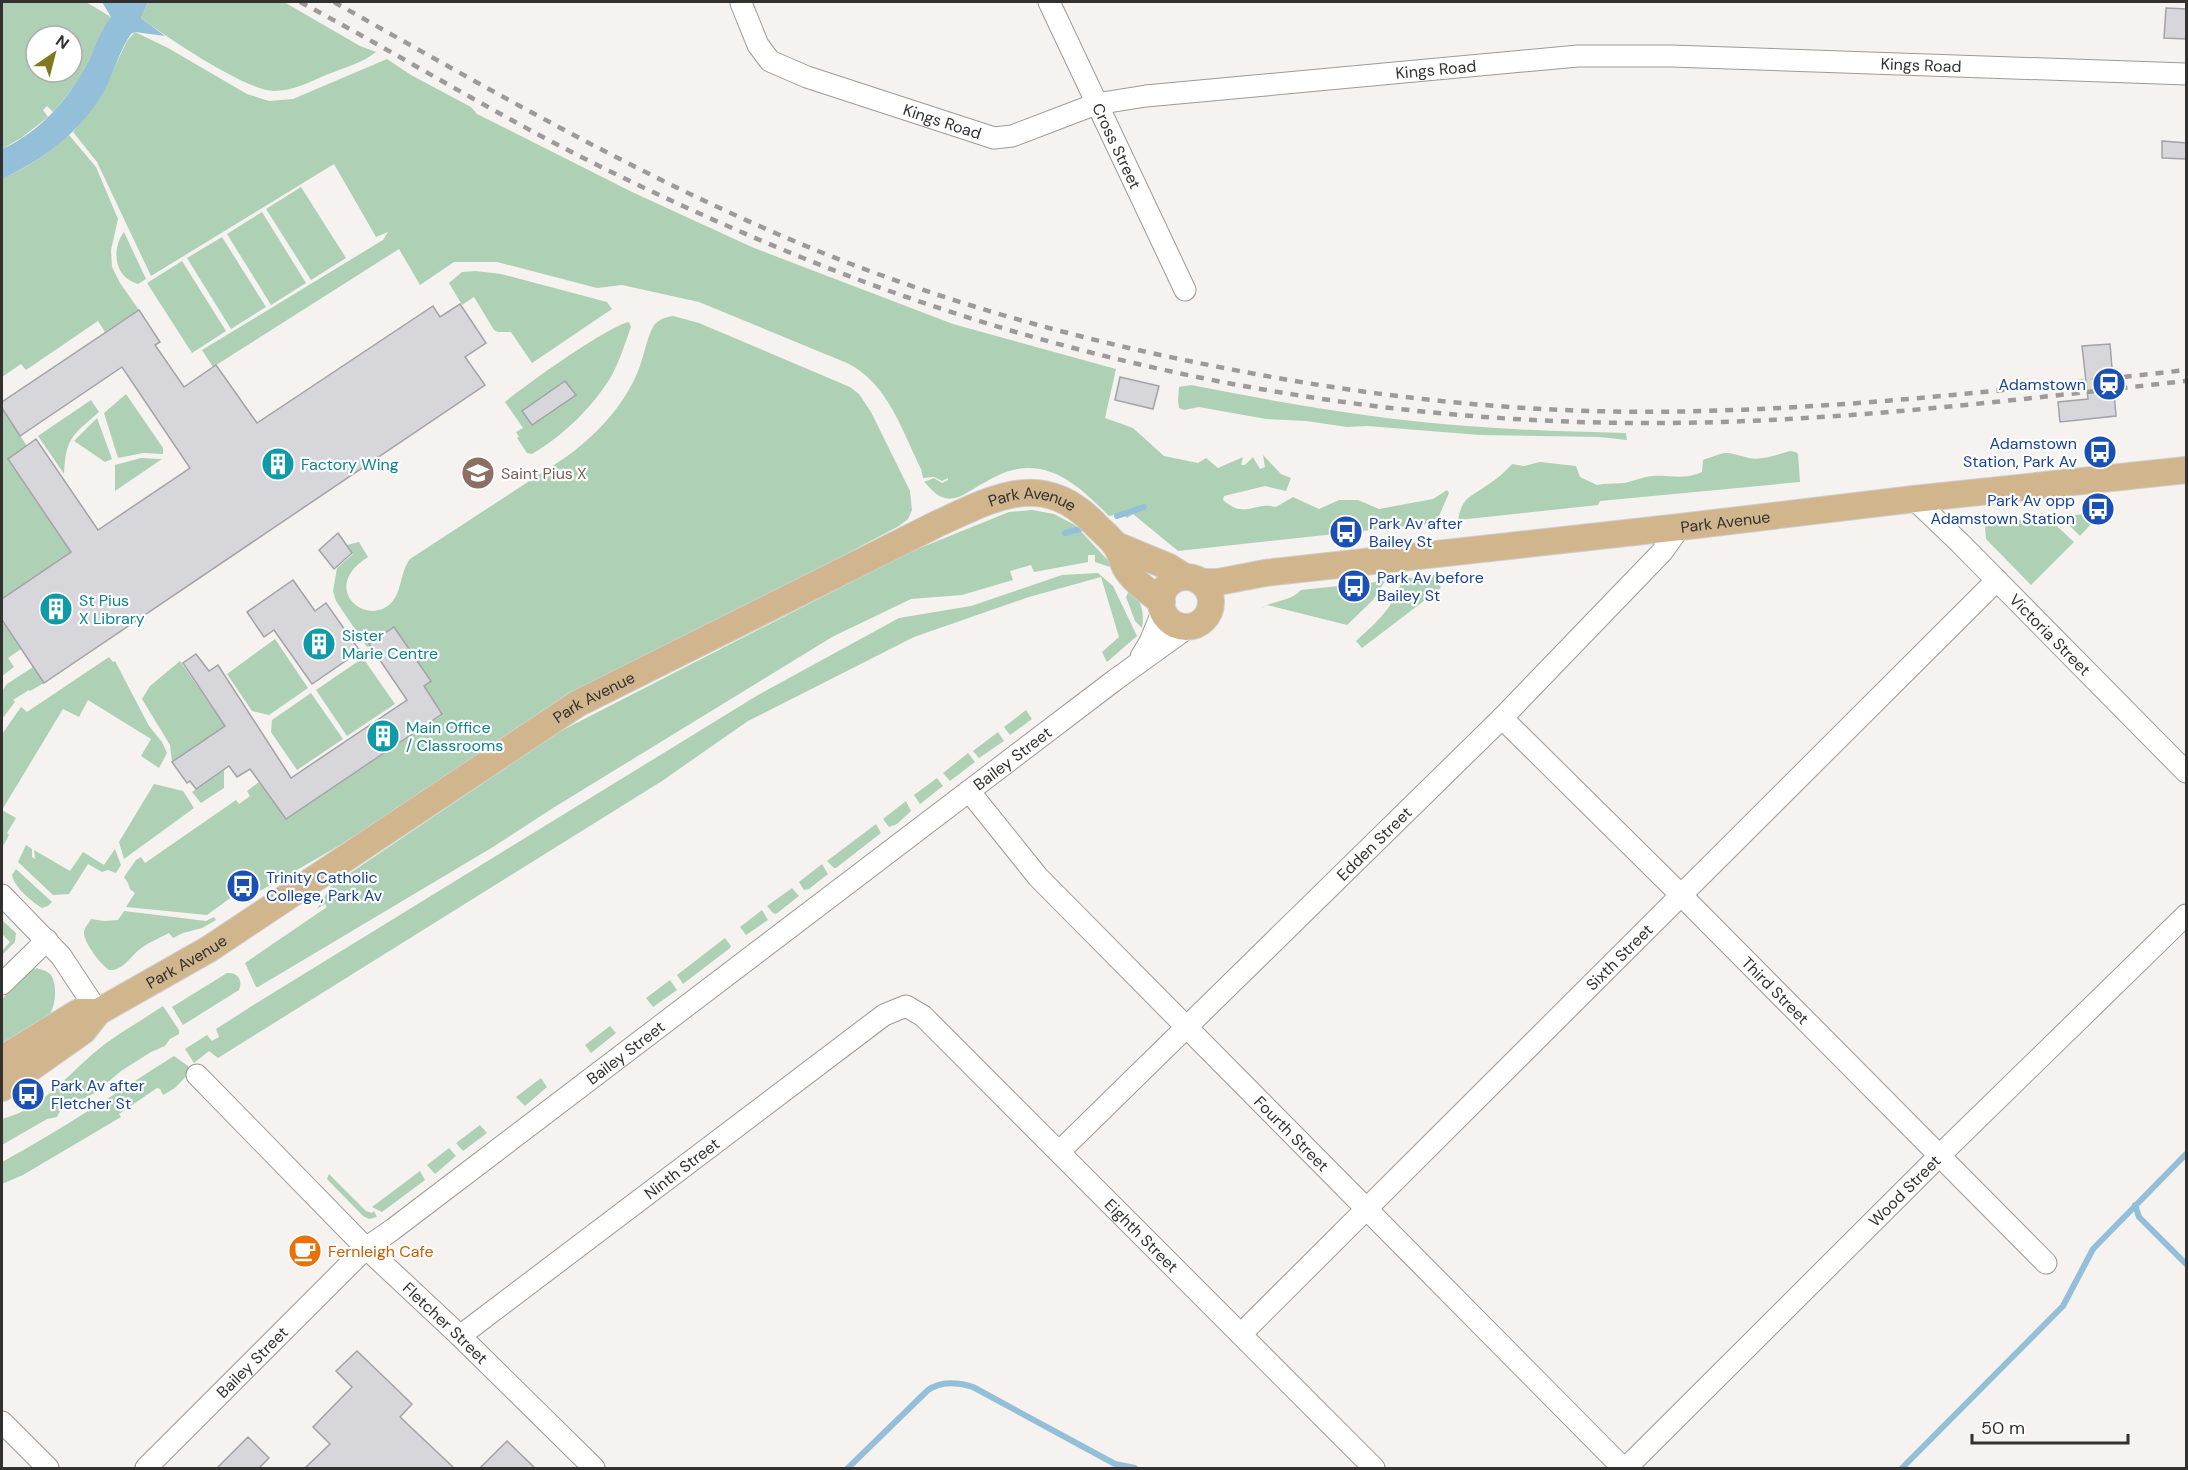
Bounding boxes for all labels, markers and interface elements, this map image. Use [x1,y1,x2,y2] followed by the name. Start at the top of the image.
[24,24,84,84] north arrow
[52,30,73,54] text: N
[1880,53,1962,77] street label: Kings Road
[1395,55,1477,84] street label: Kings Road
[900,99,984,144] street label: Kings Road
[1087,100,1146,192] street label: Cross Street
[2091,366,2127,402] station icon: Adamstown
[1999,374,2086,395] place label: Adamstown
[1963,433,2078,472] place label: Adamstown Station, Park Av
[2082,434,2118,470] bus stop icon: Adamstown Station, Park Av
[260,446,296,482] building icon: Factory Wing
[301,454,399,475] place label: Factory Wing
[460,455,496,491] school or university icon: Saint Pius X
[501,463,587,484] place label: Saint Pius X
[985,483,1080,516] street label: Park Avenue
[1930,490,2075,529] place label: Park Av opp Adamstown Station
[2080,491,2116,527] bus stop icon: Park Av opp Adamstown Station
[1679,506,1771,538] street label: Park Avenue
[1369,513,1463,552] place label: Park Av after Bailey St
[1328,514,1364,550] bus stop icon: Park Av after Bailey St
[1377,567,1484,606] place label: Park Av before Bailey St
[1336,568,1372,604] bus stop icon: Park Av before Bailey St
[2005,589,2095,680] street label: Victoria Street
[79,590,145,629] place label: St Pius X Library
[38,591,74,627] building icon: St Pius X Library
[342,625,438,664] place label: Sister Marie Centre
[301,626,337,662] building icon: Sister Marie Centre
[549,667,638,728] street label: Park Avenue
[406,717,503,756] place label: Main Office / Classrooms
[365,718,401,754] building icon: Main Office / Classrooms
[969,722,1056,795] street label: Bailey Street
[1332,802,1416,885] street label: Edden Street
[266,867,383,906] place label: Trinity Catholic College, Park Av
[225,868,261,904] bus stop icon: Trinity Catholic College, Park Av
[1582,919,1657,995] street label: Sixth Street
[142,930,231,994] street label: Park Avenue
[1737,952,1813,1029] street label: Third Street
[582,1016,669,1089] street label: Bailey Street
[51,1075,145,1114] place label: Park Av after Fletcher St
[10,1076,46,1112] bus stop icon: Park Av after Fletcher St
[1250,1092,1333,1176] street label: Fourth Street
[640,1133,724,1204] street label: Ninth Street
[1864,1151,1945,1231] street label: Wood Street
[1100,1194,1183,1277] street label: Eighth Street
[287,1233,323,1269] cafe icon: Fernleigh Cafe
[328,1241,434,1262] place label: Fernleigh Cafe
[398,1278,492,1369] street label: Fletcher Street
[212,1322,293,1403] street label: Bailey Street
[1972,1407,2128,1445] scale bar
[1981,1416,2025,1440] text: 50 m

